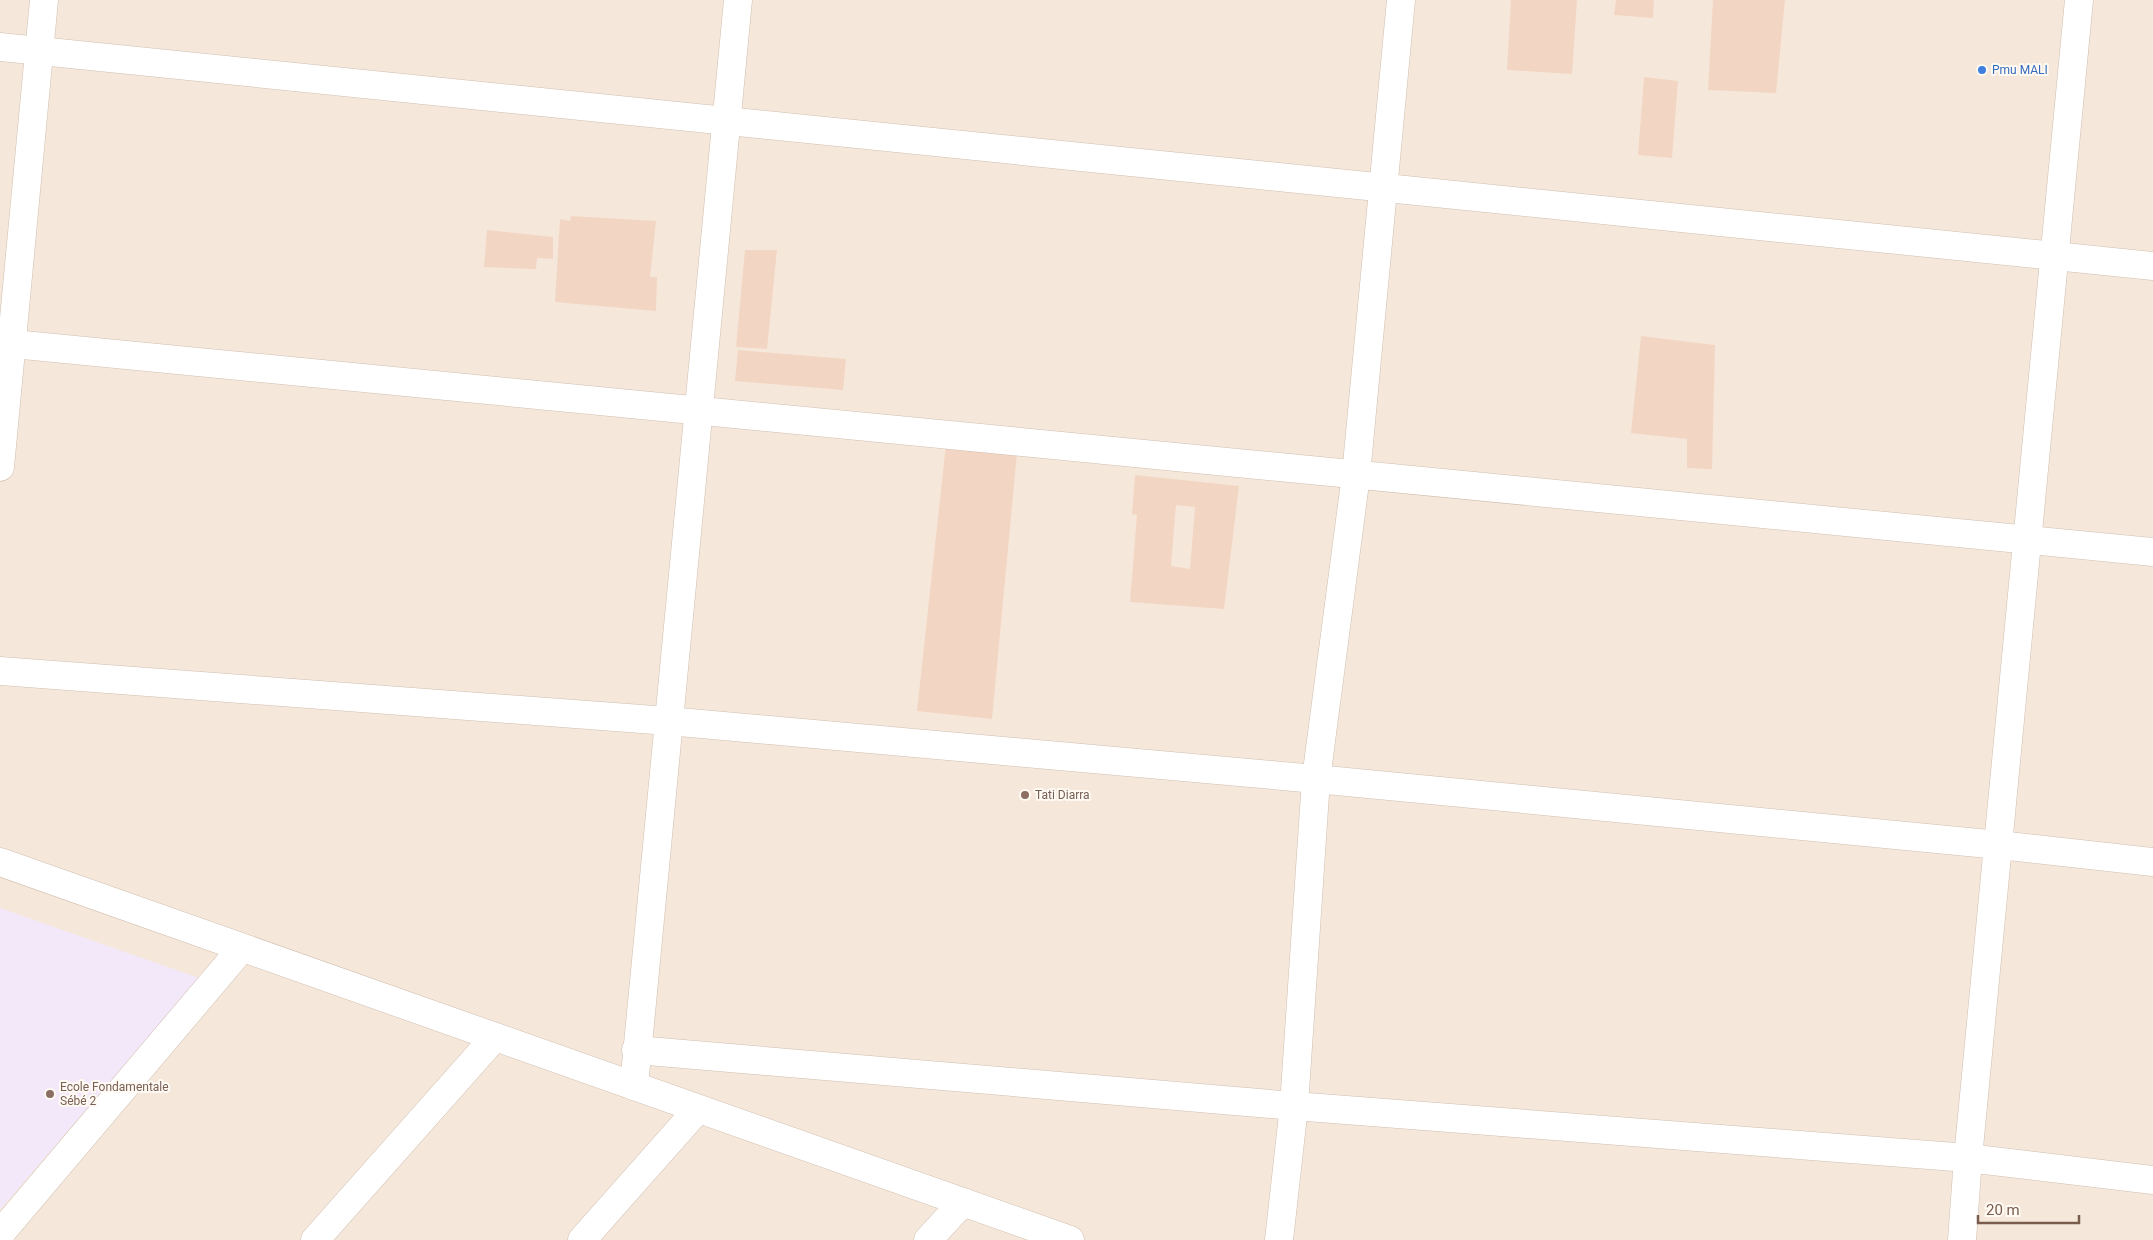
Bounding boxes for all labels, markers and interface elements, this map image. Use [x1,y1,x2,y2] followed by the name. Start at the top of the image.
[1992,63,2048,77] place label: Pmu MALI
[1976,64,1988,76] marker: Pmu MALI
[1035,788,1090,802] place label: Tati Diarra
[1019,789,1031,801] marker: Tati Diarra
[60,1080,169,1108] place label: Ecole Fondamentale Sébé 2
[44,1088,56,1100] marker: Ecole Fondamentale Sébé 2
[1978,1192,2079,1224] scale bar
[1986,1201,2020,1219] text: 20 m

